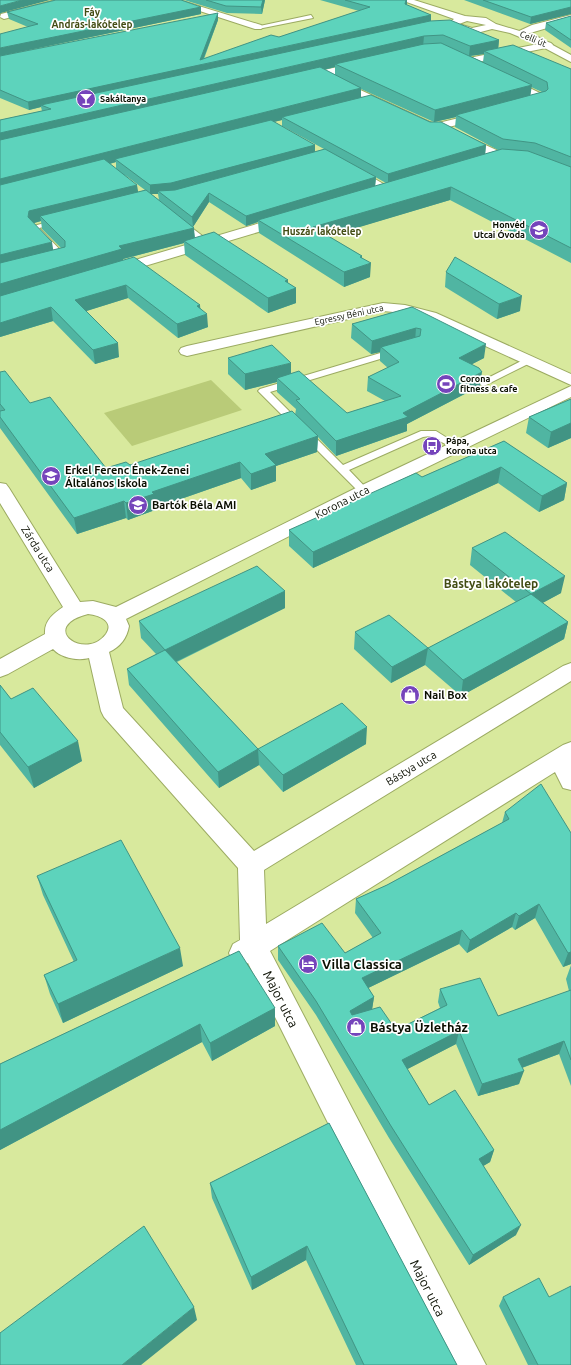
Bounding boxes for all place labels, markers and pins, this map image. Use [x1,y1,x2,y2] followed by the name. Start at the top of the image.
[75,88,97,110] bar icon: Sakáltanya
[100,94,146,104] place label: Sakáltanya
[528,219,550,241] school or university icon: Honvéd Utcai Óvoda
[474,220,525,240] place label: Honvéd Utcai Óvoda
[435,373,457,395] sports icon: Corona fitness & cafe
[460,374,517,394] place label: Corona fitness & cafe
[421,435,443,457] bus stop icon: Pápa, Korona utca
[446,436,497,456] place label: Pápa, Korona utca
[65,463,189,489] place label: Erkel Ferenc Ének-Zenei Általános Iskola
[40,465,62,487] school or university icon: Erkel Ferenc Ének-Zenei Általános Iskola
[127,494,149,516] school or university icon: Bartók Béla AMI
[152,499,236,511] place label: Bartók Béla AMI
[399,684,421,706] shop icon: Nail Box
[424,689,467,701] place label: Nail Box
[297,953,319,975] hotel icon: Villa Classica
[322,957,402,971] place label: Villa Classica
[345,1016,367,1038] shop icon: Bástya Üzletház
[370,1020,468,1034] place label: Bástya Üzletház

